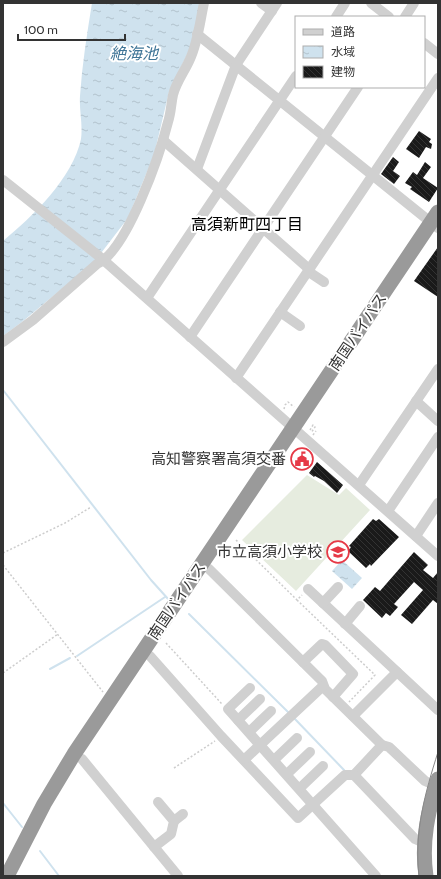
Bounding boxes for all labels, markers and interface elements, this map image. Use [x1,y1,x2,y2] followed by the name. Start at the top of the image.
[18,16,125,42] scale bar
[295,16,425,88] legend
[24,22,58,37] text: 100 m
[331,24,355,39] text: 道路
[110,44,160,63] water label: 絶海池
[331,44,355,59] text: 水域
[331,64,355,79] text: 建物
[191,215,303,234] district label: 高須新町四丁目
[325,290,391,374] street label: 南国バイパス
[289,446,315,472] public building icon: 高知警察署高須交番
[151,450,286,468] place label: 高知警察署高須交番
[325,539,351,565] school or university icon: 市立高須小学校
[217,543,322,561] place label: 市立高須小学校
[144,559,210,643] street label: 南国バイパス

